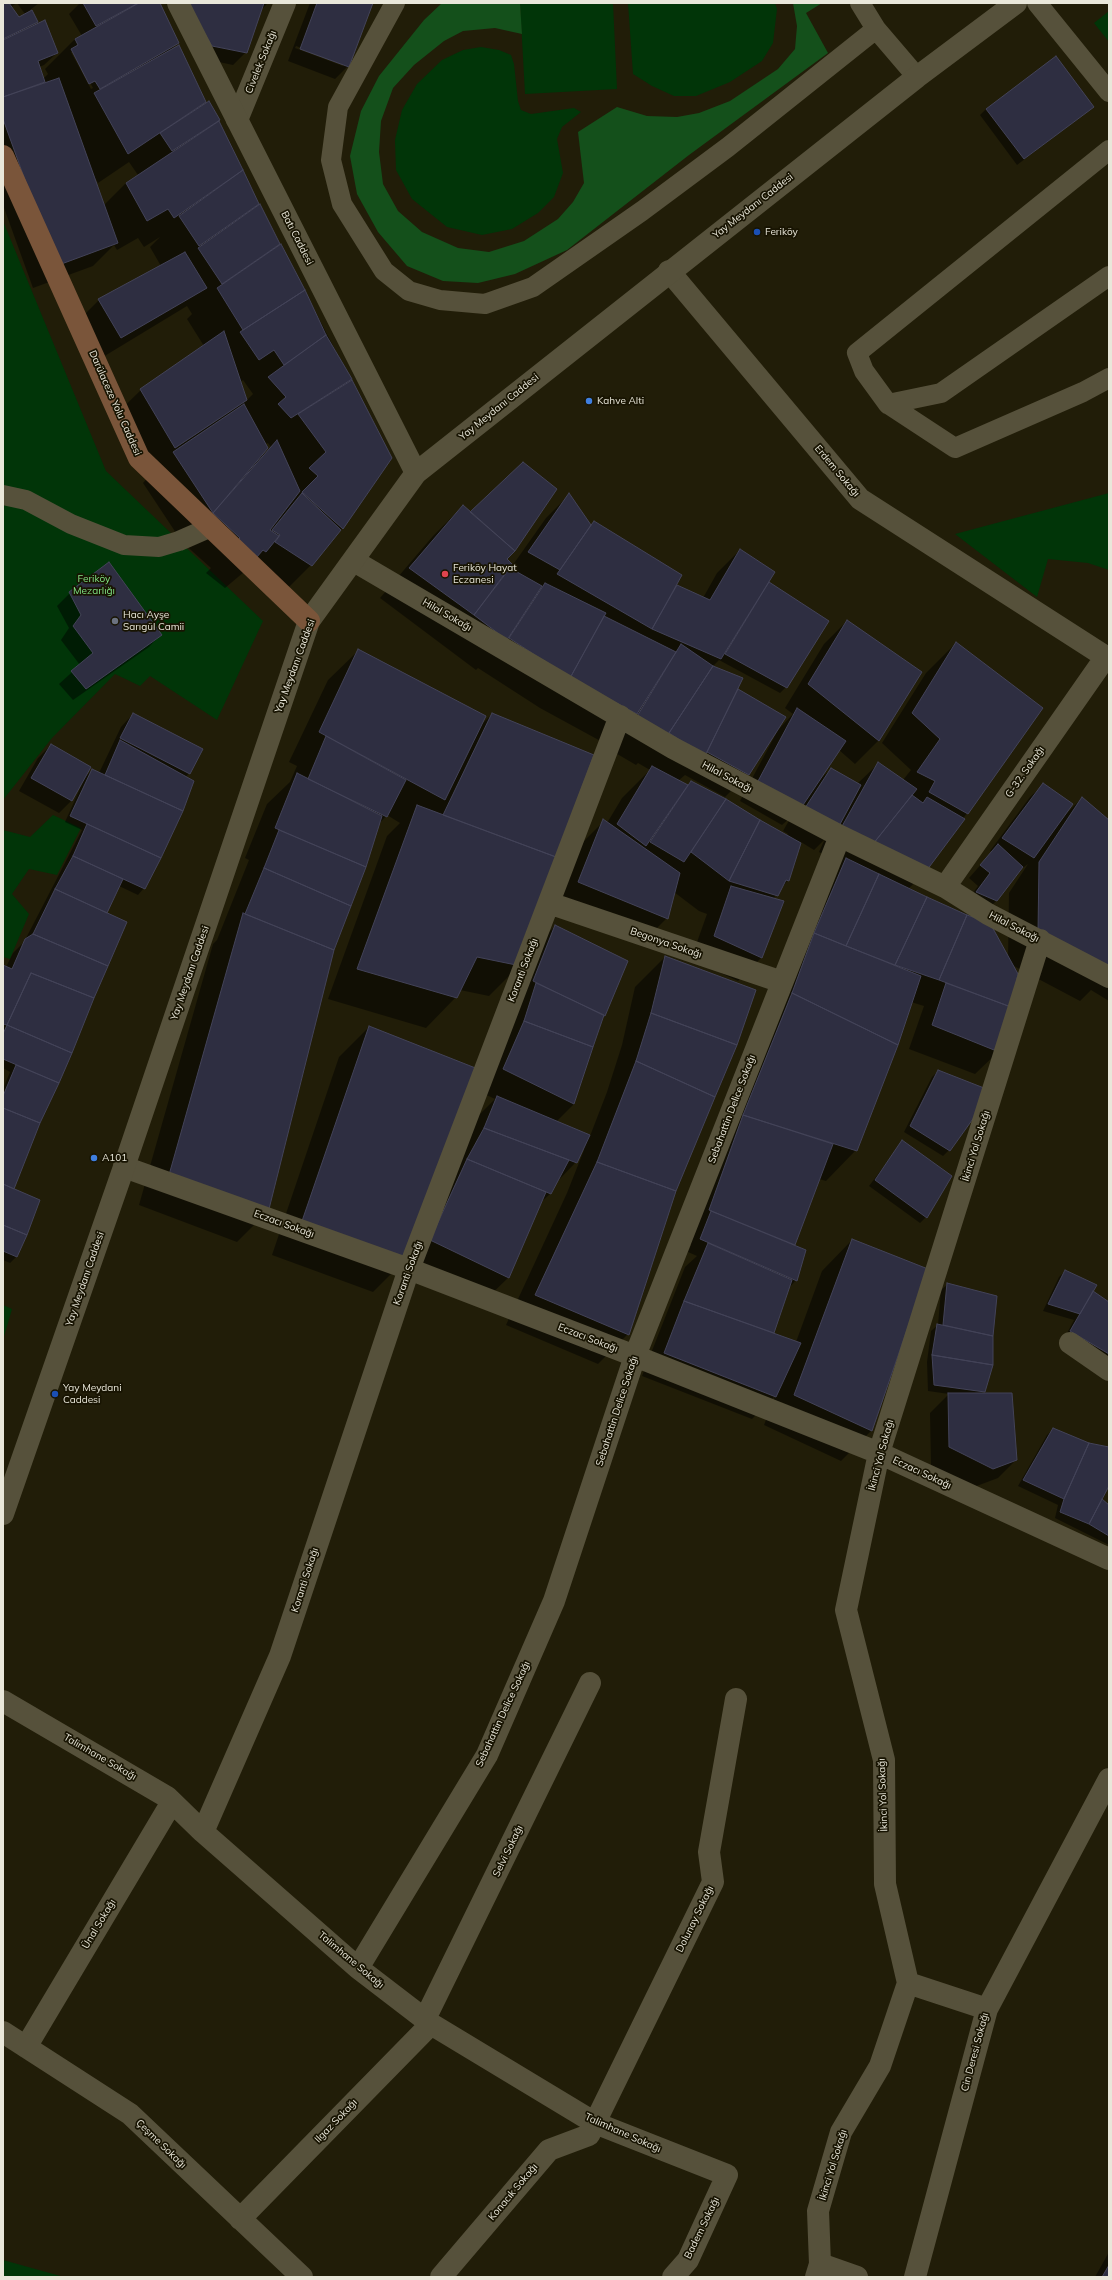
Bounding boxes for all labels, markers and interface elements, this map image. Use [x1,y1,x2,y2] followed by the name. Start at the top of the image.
[243,29,279,95] street label: Civelek Sokağı
[710,171,796,241] street label: Yay Meydanı Caddesi
[278,209,316,267] street label: Batı Caddesi
[765,226,798,238] place label: Feriköy
[752,227,762,237] marker: Feriköy
[86,349,144,457] street label: Darülaceze Yolu Caddesi
[457,371,541,443] street label: Yay Meydanı Caddesi
[597,395,644,407] place label: Kahve Alti
[584,396,594,406] marker: Kahve Alti
[812,443,862,499] street label: Erdem Sokağı
[453,562,517,586] place label: Feriköy Hayat Eczanesi
[440,569,450,579] marker: Feriköy Hayat Eczanesi
[73,573,115,596] park label: Feriköy Mezarlığı
[420,596,474,634] street label: Hilal Sokağı
[123,609,184,632] place label: Hacı Ayşe Sarıgül Camii
[110,616,120,626] marker: Hacı Ayşe Sarıgül Camii
[272,618,318,714] street label: Yay Meydanı Caddesi
[1003,744,1047,800] street label: G-32. Sokağı
[700,759,754,795] street label: Hilal Sokağı
[987,909,1041,945] street label: Hilal Sokağı
[168,924,212,1022] street label: Yay Meydanı Caddesi
[629,925,703,961] street label: Begonya Sokağı
[505,936,541,1004] street label: Koranti Sokağı
[706,1053,758,1165] street label: Sebahattin Delice Sokağı
[960,1109,992,1183] street label: İkinci Yol Sokağı
[102,1152,127,1164] place label: A101
[89,1153,99,1163] marker: A101
[252,1208,316,1240] street label: Eczacı Sokağı
[63,1230,107,1328] street label: Yay Meydanı Caddesi
[391,1239,425,1307] street label: Koranti Sokağı
[556,1321,620,1355] street label: Eczacı Sokağı
[593,1354,641,1468] street label: Sebahattin Delice Sokağı
[63,1382,122,1406] place label: Yay Meydani Caddesi
[50,1389,60,1399] marker: Yay Meydani Caddesi
[866,1418,896,1492] street label: İkinci Yol Sokağı
[891,1454,953,1492] street label: Eczacı Sokağı
[289,1546,321,1614] street label: Koranti Sokağı
[473,1659,533,1769] street label: Sebahattin Delice Sokağı
[61,1731,139,1783] street label: Talimhane Sokağı
[876,1758,890,1832] street label: İkinci Yol Sokağı
[490,1823,526,1879] street label: Selvi Sokağı
[674,1884,716,1954] street label: Dolunay Sokağı
[80,1897,118,1951] street label: Ünal Sokağı
[316,1929,386,1991] street label: Talimhane Sokağı
[959,2011,991,2093] street label: Cin Deresi Sokağı
[312,2097,360,2145] street label: Ilgaz Sokağı
[583,2111,663,2155] street label: Talimhane Sokağı
[133,2117,189,2171] street label: Çeşme Sokağı
[817,2128,849,2202] street label: İkinci Yol Sokağı
[486,2161,540,2223] street label: Konacık Sokağı
[682,2195,722,2261] street label: Badem Sokağı

